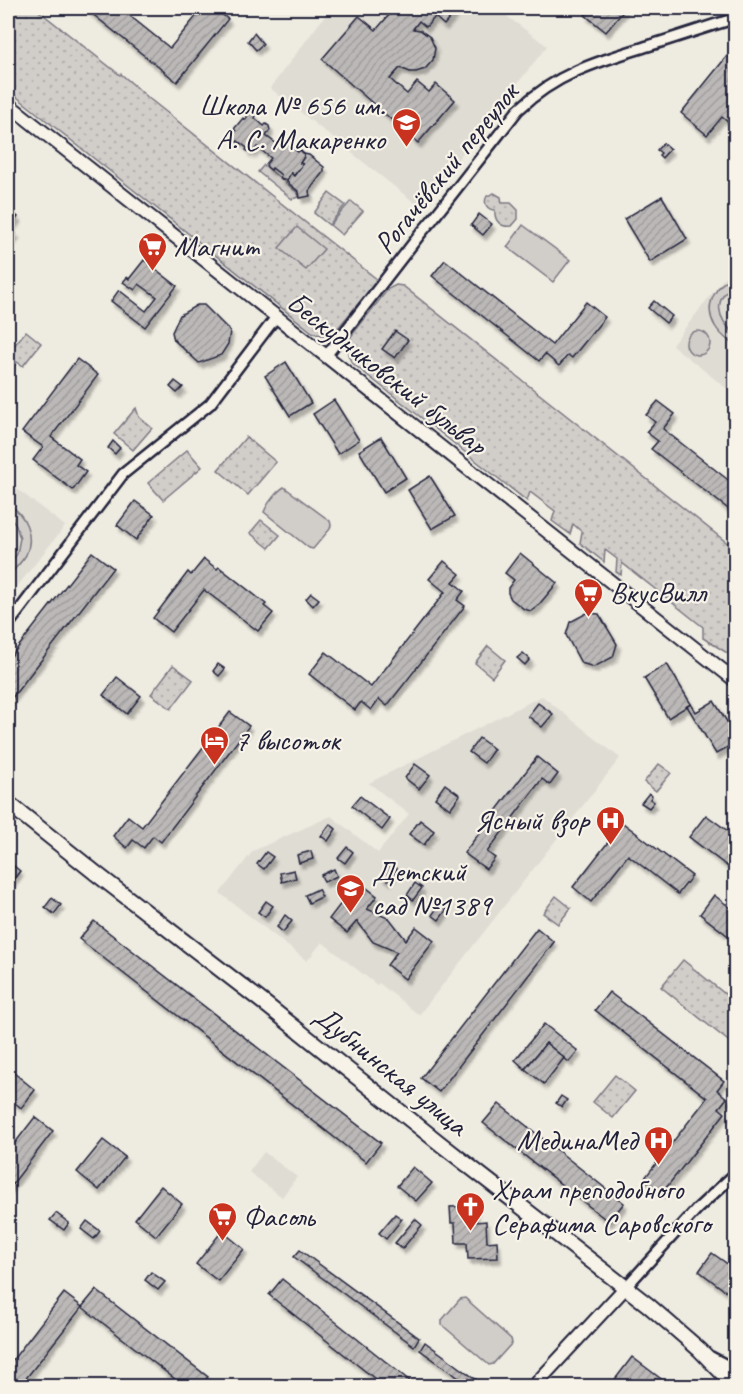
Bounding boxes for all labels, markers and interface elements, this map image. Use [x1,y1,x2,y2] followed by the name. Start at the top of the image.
[365,72,529,261] street label: Рогачёвский переулок
[199,86,386,158] place label: Школа № 656 им. А. С. Макаренко
[390,106,422,148] school or university icon: Школа № 656 им. А. С. Макаренко
[174,227,260,265] place label: Магнит
[137,230,169,272] supermarket icon: Магнит
[279,283,496,464] street label: Бескудниковский бульвар
[610,573,708,611] place label: ВкусВилл
[573,576,605,618] supermarket icon: ВкусВилл
[235,721,342,759] place label: 7 высоток
[198,724,230,766] hotel icon: 7 высоток
[475,801,591,839] place label: Ясный взор
[594,804,626,846] hospital icon: Ясный взор
[372,852,494,924] place label: Детский сад №1389
[335,872,367,914] school or university icon: Детский сад №1389
[306,996,477,1145] street label: Дубнинская улица
[517,1121,640,1159] place label: МединаМед
[642,1124,674,1166] hospital icon: МединаМед
[492,1170,714,1242] place label: Храм преподобного Серафима Саровского
[455,1190,487,1232] church icon: Храм преподобного Серафима Саровского
[243,1197,316,1235] place label: Фасоль
[206,1200,238,1242] supermarket icon: Фасоль

